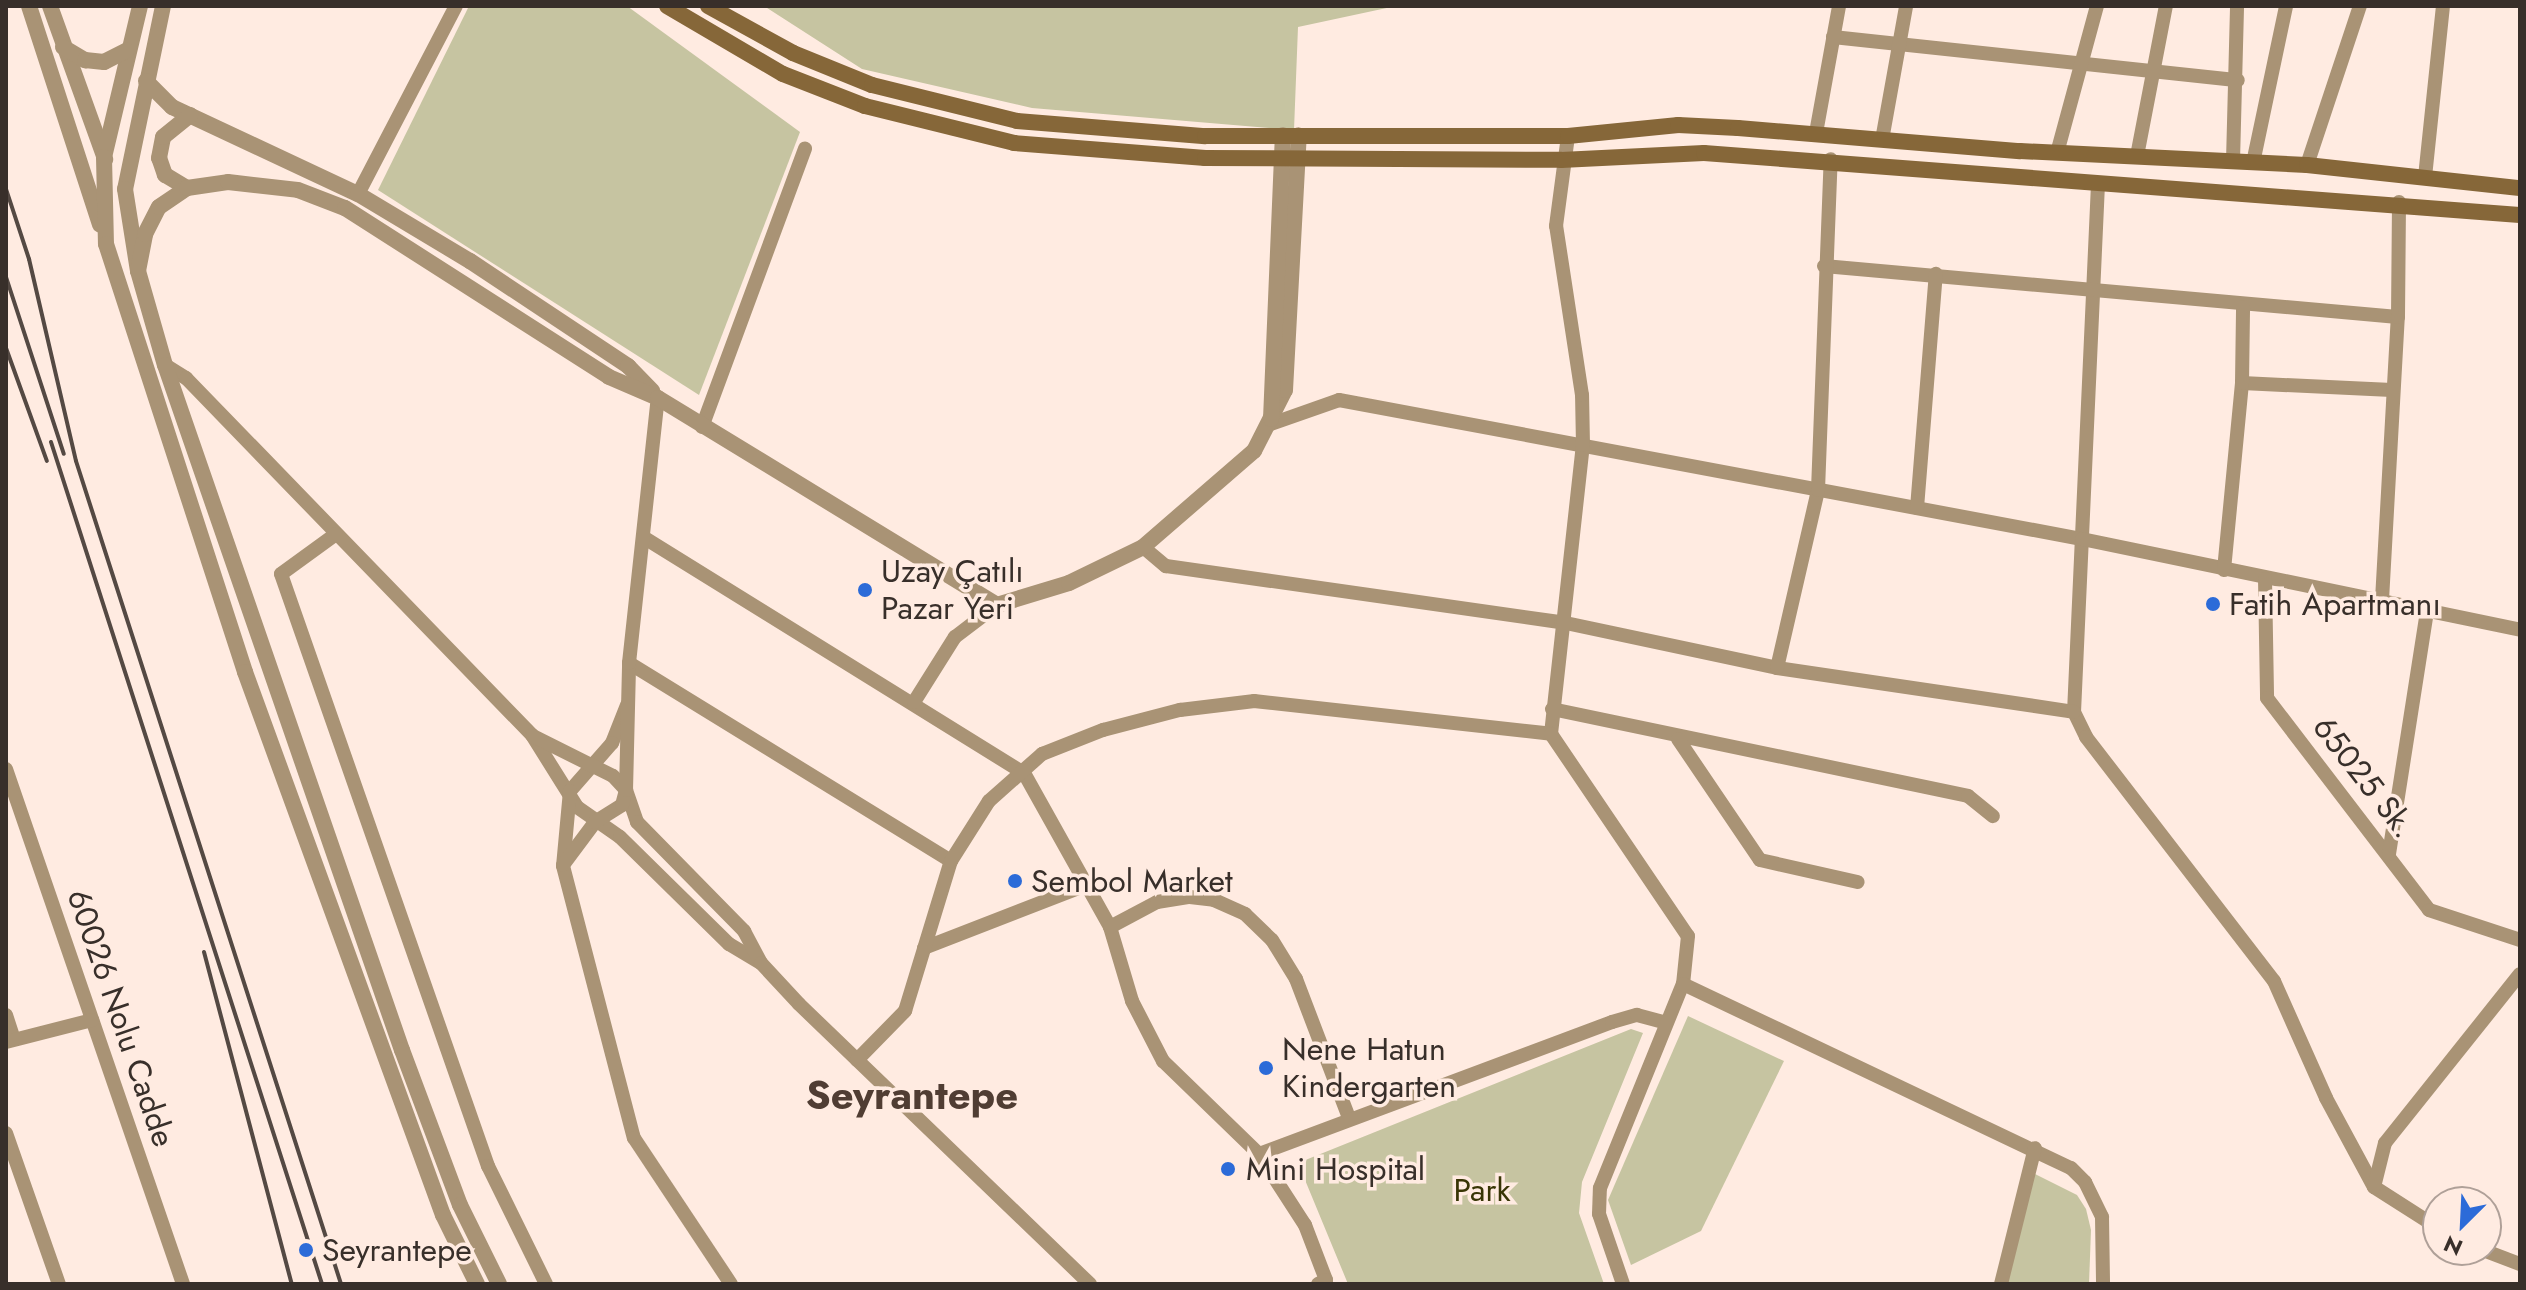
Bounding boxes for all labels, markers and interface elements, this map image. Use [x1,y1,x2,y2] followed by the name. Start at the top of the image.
[881,553,1024,628] place label: Uzay Çatılı Pazar Yeri
[856,581,874,599] marker: Uzay Çatılı Pazar Yeri
[2229,585,2441,623] place label: Fatih Apartmanı
[2204,595,2222,613] marker: Fatih Apartmanı
[2305,709,2423,845] street label: 65025 Sk.
[1031,862,1233,900] place label: Sembol Market
[1006,872,1024,890] marker: Sembol Market
[59,884,183,1152] street label: 60026 Nolu Cadde
[1282,1031,1456,1106] place label: Nene Hatun Kindergarten
[1257,1059,1275,1077] marker: Nene Hatun Kindergarten
[806,1071,1018,1119] district label: Seyrantepe
[1246,1150,1425,1188] place label: Mini Hospital
[1217,1158,1239,1180] marker: Mini Hospital
[1453,1171,1511,1209] park label: Park
[2422,1186,2502,1266] north arrow
[2439,1228,2468,1264] text: N
[322,1231,472,1269] place label: Seyrantepe
[297,1241,315,1259] marker: Seyrantepe

